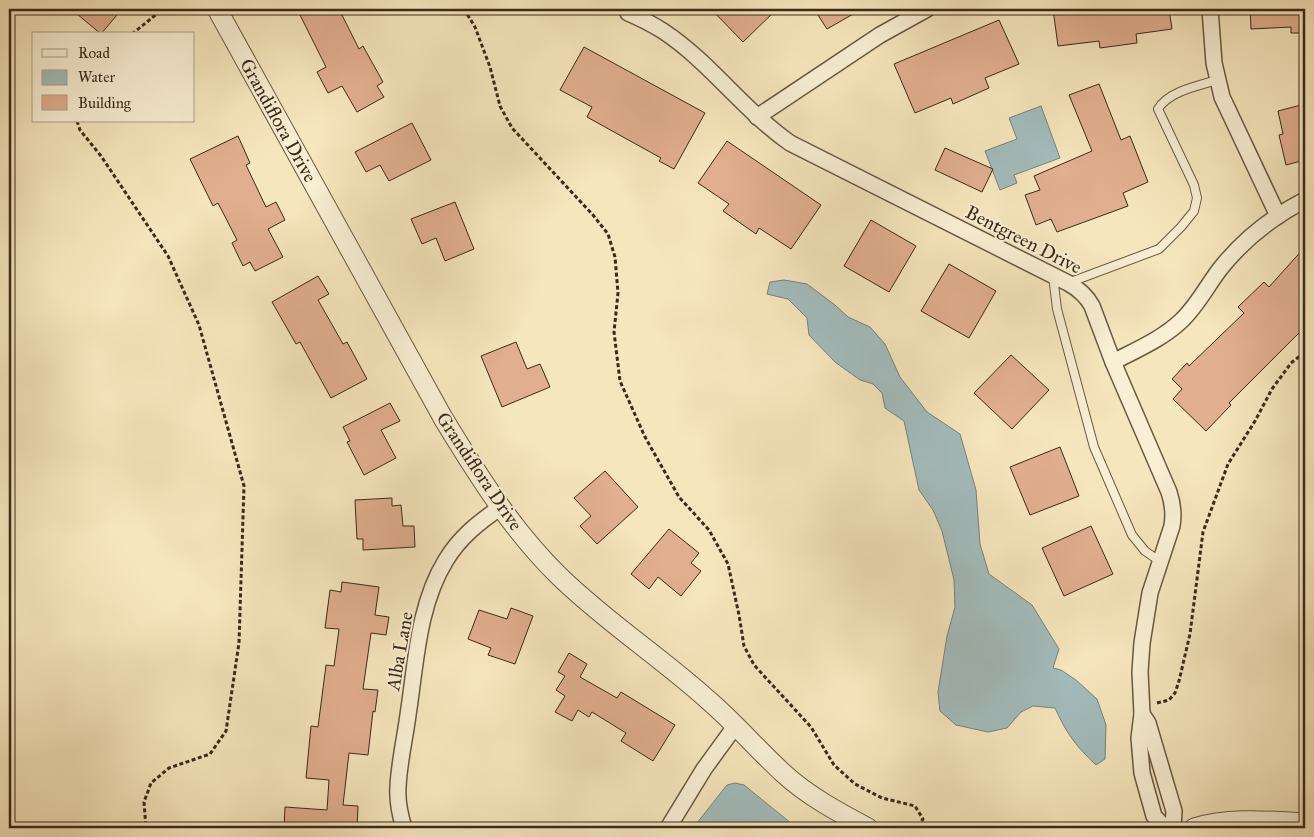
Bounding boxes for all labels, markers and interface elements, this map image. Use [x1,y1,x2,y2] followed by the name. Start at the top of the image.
[32,32,195,122] legend
[78,44,110,62] text: Road
[235,54,322,186] street label: Grandiflora Drive
[78,68,115,86] text: Water
[78,94,132,112] text: Building
[961,200,1086,280] street label: Bentgreen Drive
[432,408,528,535] street label: Grandiflora Drive
[381,610,418,693] street label: Alba Lane

